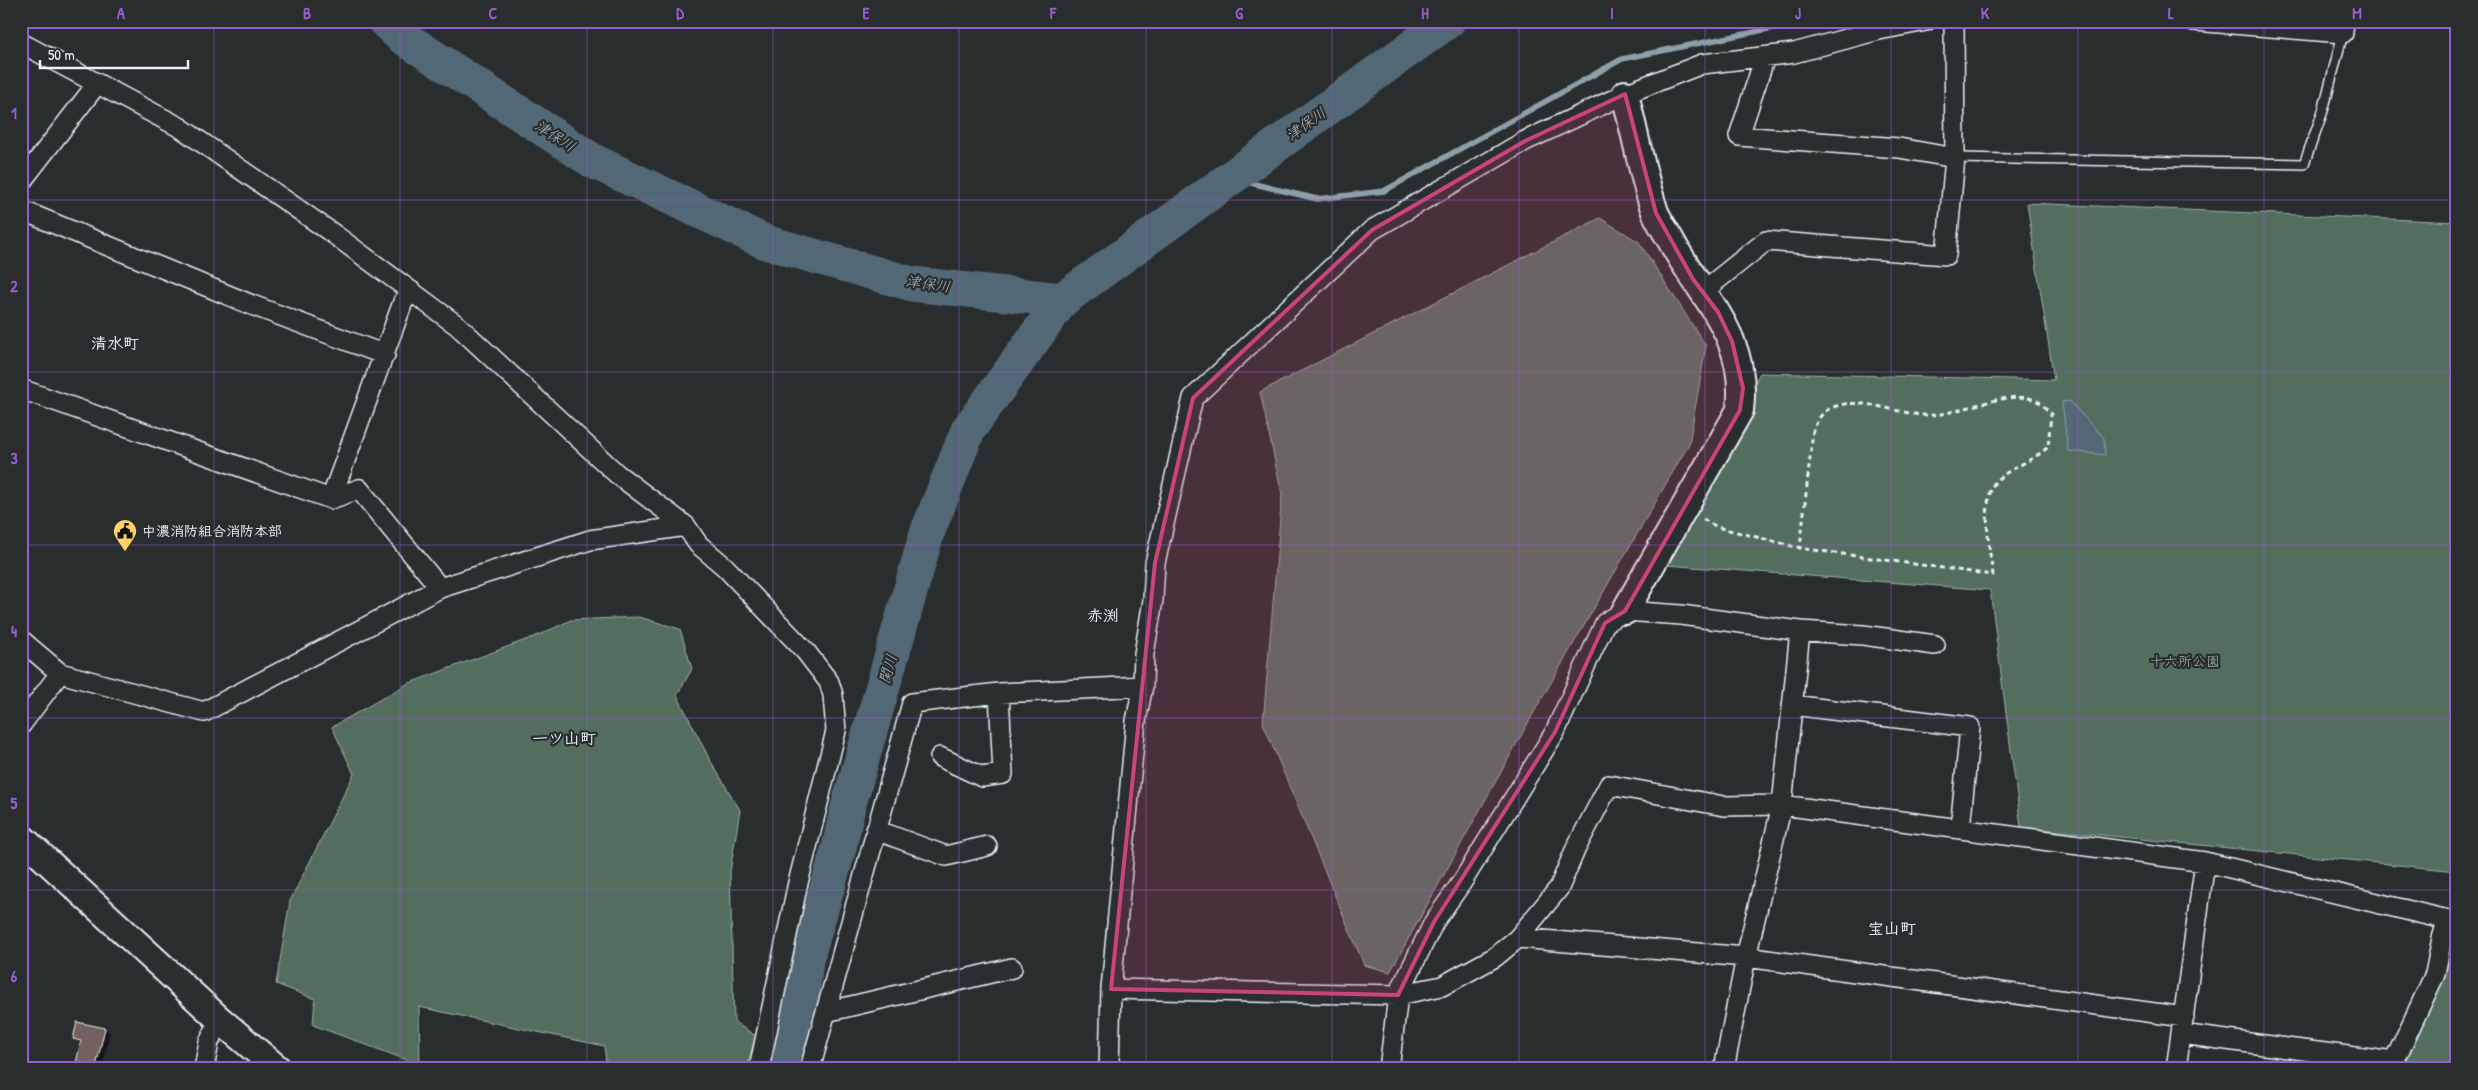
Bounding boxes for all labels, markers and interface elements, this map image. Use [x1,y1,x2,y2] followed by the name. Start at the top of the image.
[117,2,125,24] text: A
[303,2,311,24] text: B
[489,2,498,24] text: C
[676,2,684,24] text: D
[862,2,870,24] text: E
[1049,2,1057,24] text: F
[1235,2,1243,24] text: G
[1421,2,1429,24] text: H
[1610,2,1614,24] text: I
[1795,2,1801,24] text: J
[1981,2,1990,24] text: K
[2168,2,2174,24] text: L
[2352,2,2362,24] text: M
[40,38,188,70] scale bar
[48,44,75,65] text: 50 m
[11,102,17,124] text: 1
[1281,102,1330,145] water label: 津保川
[531,115,580,157] water label: 津保川
[904,270,952,297] water label: 津保川
[10,275,18,297] text: 2
[91,332,139,354] district label: 清水町
[10,447,18,469] text: 3
[112,518,138,552] public building icon: 中濃消防組合消防本部
[142,521,282,540] place label: 中濃消防組合消防本部
[1087,604,1119,626] district label: 赤渕
[11,620,17,642] text: 4
[2150,651,2220,670] park label: 十六所公園
[873,652,902,686] water label: 関川
[532,727,596,749] district label: 一ツ山町
[11,792,18,814] text: 5
[1868,917,1916,939] district label: 宝山町
[11,965,18,987] text: 6

